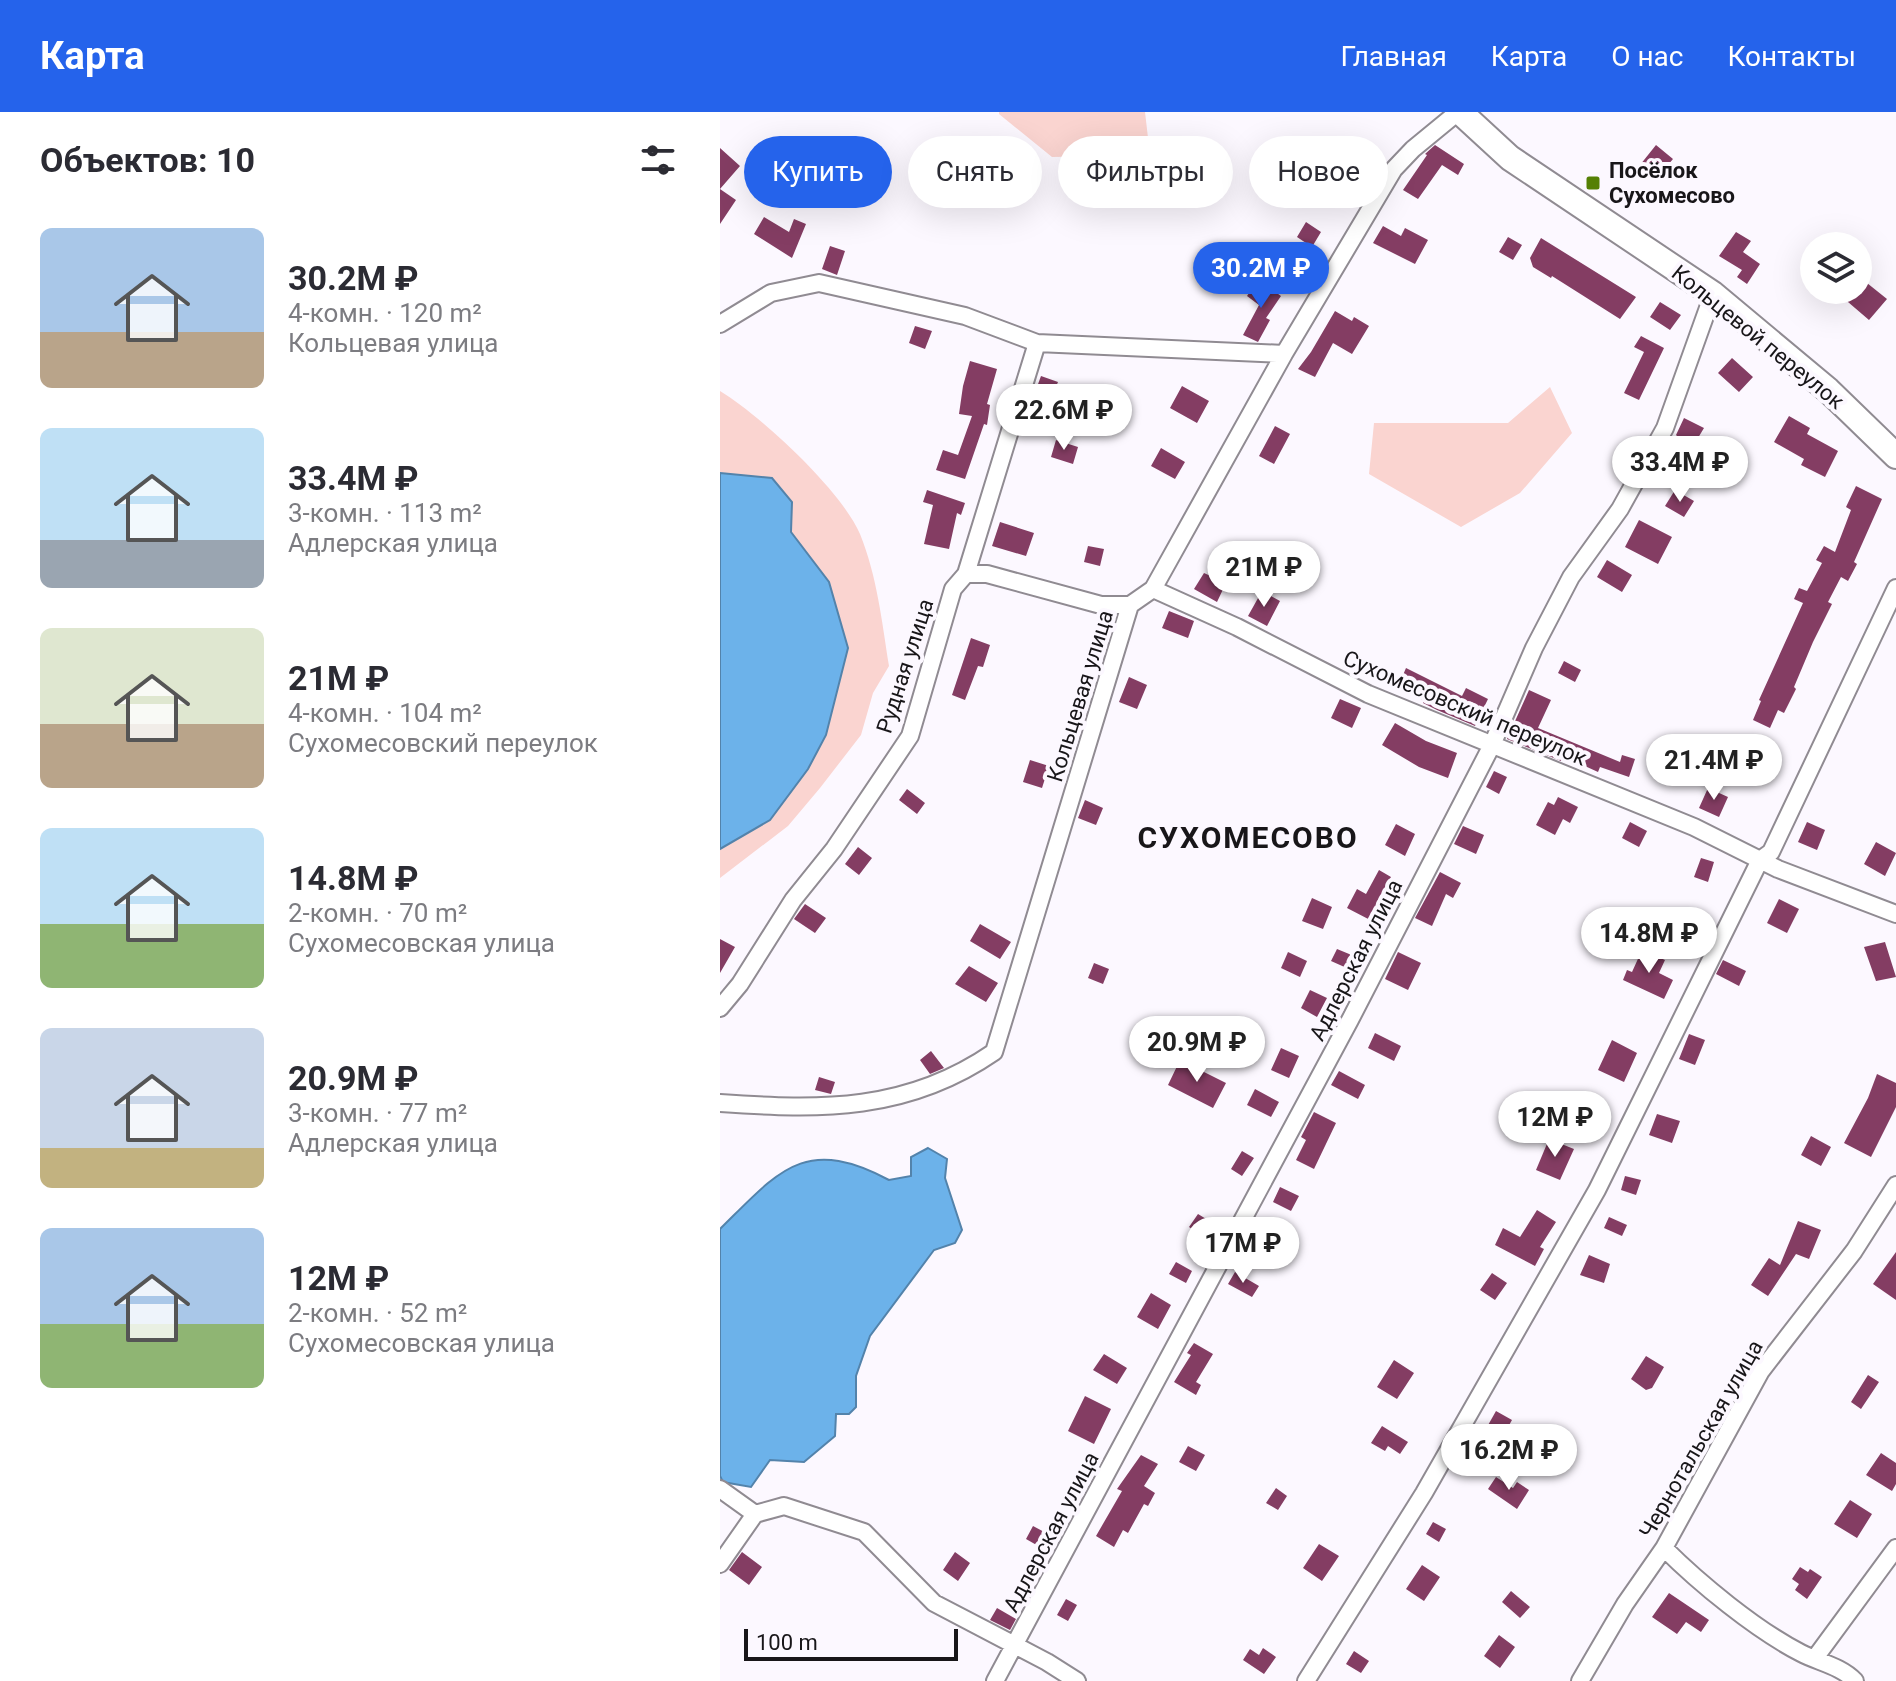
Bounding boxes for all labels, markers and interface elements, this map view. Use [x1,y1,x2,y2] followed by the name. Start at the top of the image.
[40,34,145,78] text: Карта
[1340,40,1447,73] text: Главная
[1491,40,1567,73] text: Карта
[1611,40,1683,73] text: О нас
[1727,40,1856,73] text: Контакты
[744,136,892,208] chip: Купить
[908,136,1042,208] chip: Снять
[1058,136,1233,208] chip: Фильтры
[1249,136,1388,208] chip: Новое
[636,138,680,182] icon: filters
[40,140,255,180] text: Объектов: 10
[1609,158,1735,208] place label: Посёлок Сухомесово
[1584,174,1602,192] marker: Посёлок Сухомесово
[1800,232,1872,304] map controls
[1800,232,1872,304] button: layers
[1187,242,1335,310] pin: 30.2M ₽
[1211,253,1311,283] text: 30.2M ₽
[288,258,419,298] text: 30.2M ₽
[104,260,200,356] icon: home
[1667,260,1849,414] street label: Кольцевой переулок
[288,298,482,328] text: 4-комн. · 120 m²
[288,328,498,358] text: Кольцевая улица
[990,384,1138,452] pin: 22.6M ₽
[1014,395,1114,425] text: 22.6M ₽
[1606,436,1754,504] pin: 33.4M ₽
[1630,447,1730,477] text: 33.4M ₽
[288,458,419,498] text: 33.4M ₽
[104,460,200,556] icon: home
[288,498,482,528] text: 3-комн. · 113 m²
[288,528,498,558] text: Адлерская улица
[1208,541,1320,609] pin: 21M ₽
[1225,552,1303,582] text: 21M ₽
[872,596,938,736] street label: Рудная улица
[1042,607,1118,785] street label: Кольцевая улица
[1339,645,1591,771] street label: Сухомесовский переулок
[288,658,389,698] text: 21M ₽
[104,660,200,756] icon: home
[288,698,482,728] text: 4-комн. · 104 m²
[288,728,598,758] text: Сухомесовский переулок
[1640,734,1788,802] pin: 21.4M ₽
[1664,745,1764,775] text: 21.4M ₽
[1137,820,1359,855] district label: СУХОМЕСОВО
[288,858,419,898] text: 14.8M ₽
[104,860,200,956] icon: home
[1305,875,1407,1045] street label: Адлерская улица
[288,898,467,928] text: 2-комн. · 70 m²
[1575,907,1723,975] pin: 14.8M ₽
[1599,918,1699,948] text: 14.8M ₽
[288,928,555,958] text: Сухомесовская улица
[1123,1016,1271,1084] pin: 20.9M ₽
[1147,1027,1247,1057] text: 20.9M ₽
[288,1058,419,1098] text: 20.9M ₽
[104,1060,200,1156] icon: home
[1499,1091,1611,1159] pin: 12M ₽
[288,1098,467,1128] text: 3-комн. · 77 m²
[1516,1102,1594,1132] text: 12M ₽
[288,1128,498,1158] text: Адлерская улица
[1187,1217,1299,1285] pin: 17M ₽
[1204,1228,1282,1258] text: 17M ₽
[288,1258,389,1298] text: 12M ₽
[104,1260,200,1356] icon: home
[288,1298,467,1328] text: 2-комн. · 52 m²
[288,1328,555,1358] text: Сухомесовская улица
[1634,1336,1768,1542] street label: Чернотальская улица
[1435,1424,1583,1492] pin: 16.2M ₽
[1459,1435,1559,1465] text: 16.2M ₽
[998,1448,1104,1616] street label: Адлерская улица
[744,1625,958,1661] scale bar
[756,1630,818,1655] text: 100 m

